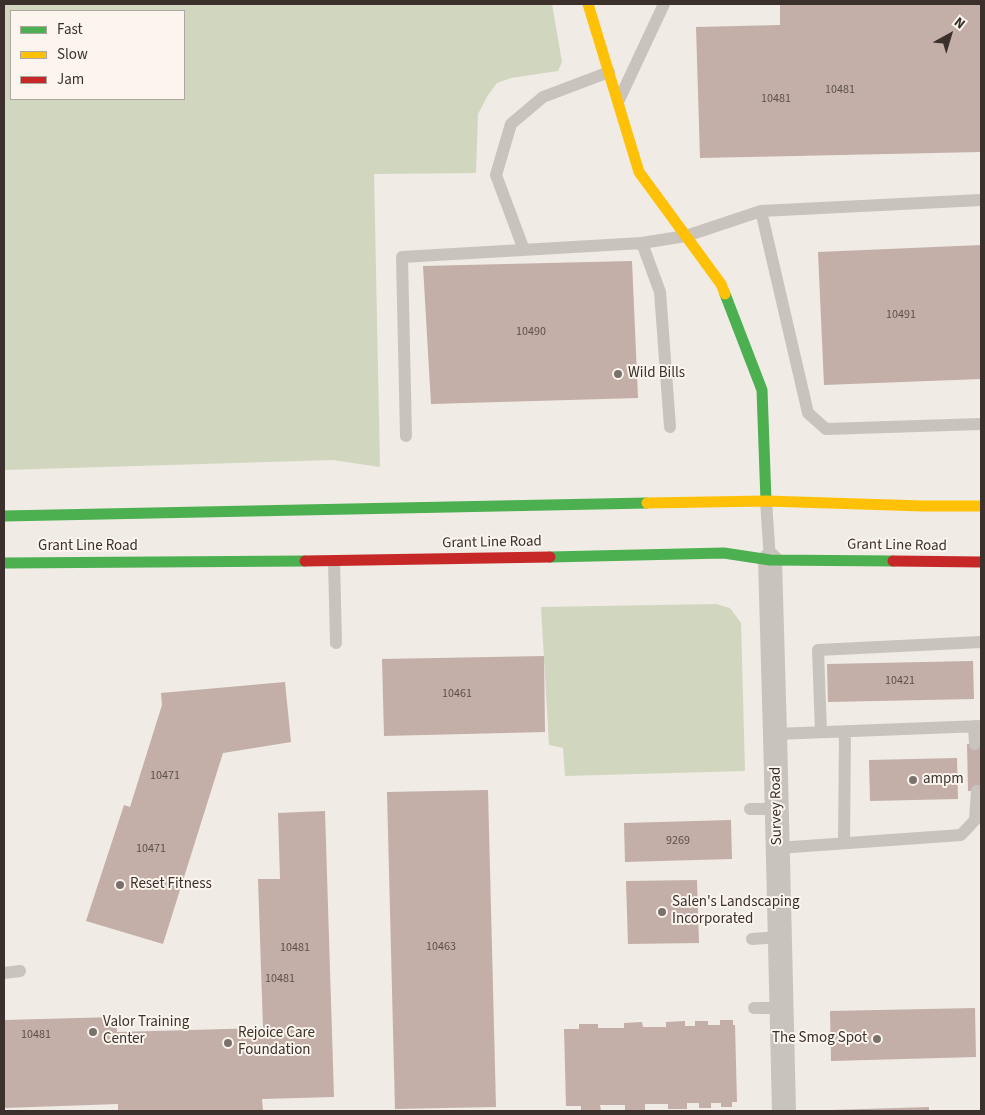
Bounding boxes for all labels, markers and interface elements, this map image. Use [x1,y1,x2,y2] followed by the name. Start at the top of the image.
[10,10,185,100] legend
[925,10,975,60] north arrow
[950,13,969,34] text: N
[57,19,83,40] text: Fast
[57,44,88,65] text: Slow
[57,69,84,90] text: Jam
[825,83,855,97] house number: 10481
[761,92,791,106] house number: 10481
[886,308,916,322] house number: 10491
[516,325,546,339] house number: 10490
[628,365,685,383] place label: Wild Bills
[612,368,624,380] marker: Wild Bills
[442,533,542,553] street label: Grant Line Road
[847,536,947,556] street label: Grant Line Road
[38,538,138,556] street label: Grant Line Road
[885,674,915,688] house number: 10421
[442,687,472,701] house number: 10461
[767,767,787,845] street label: Survey Road
[150,769,180,783] house number: 10471
[923,771,964,789] place label: ampm
[907,774,919,786] marker: ampm
[666,834,690,848] house number: 9269
[136,842,166,856] house number: 10471
[130,876,212,894] place label: Reset Fitness
[114,879,126,891] marker: Reset Fitness
[672,894,799,929] place label: Salen's Landscaping Incorporated
[656,906,668,918] marker: Salen's Landscaping Incorporated
[426,940,456,954] house number: 10463
[280,941,310,955] house number: 10481
[265,972,295,986] house number: 10481
[103,1014,189,1049] place label: Valor Training Center
[238,1025,315,1060] place label: Rejoice Care Foundation
[87,1026,99,1038] marker: Valor Training Center
[21,1028,51,1042] house number: 10481
[772,1030,867,1048] place label: The Smog Spot
[871,1033,883,1045] marker: The Smog Spot
[222,1037,234,1049] marker: Rejoice Care Foundation

